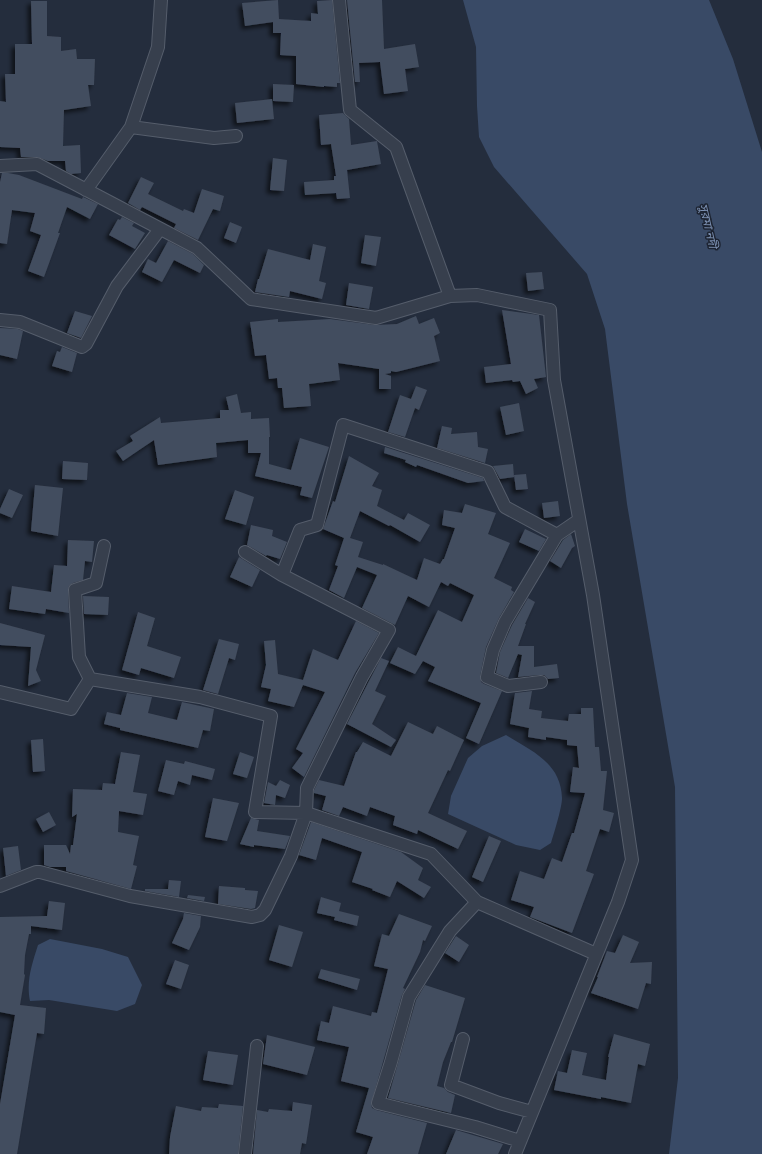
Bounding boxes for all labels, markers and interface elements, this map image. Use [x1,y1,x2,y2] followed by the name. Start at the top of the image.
[696,202,721,252] water label: সুরমা নদী

